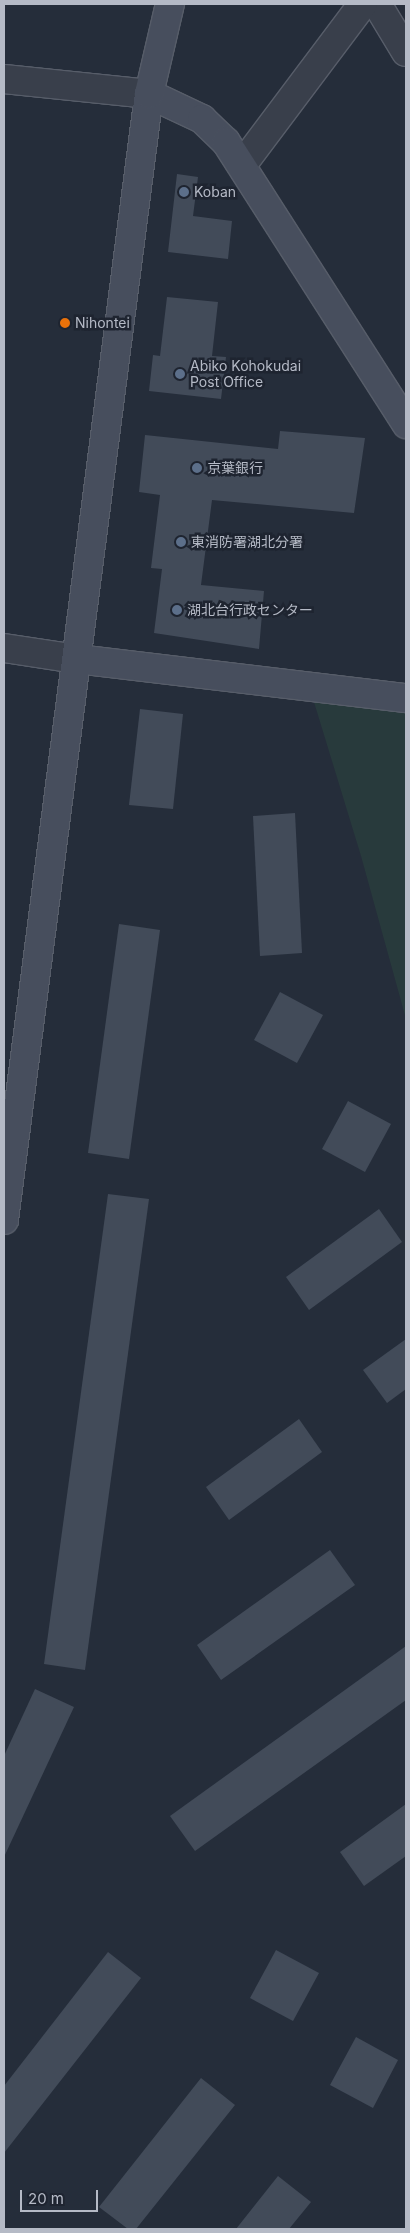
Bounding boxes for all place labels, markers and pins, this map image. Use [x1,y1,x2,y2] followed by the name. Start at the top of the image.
[194,184,236,200] place label: Koban
[178,186,190,198] marker: Koban
[75,315,130,331] place label: Nihontei
[59,317,71,329] marker: Nihontei
[190,358,301,391] place label: Abiko Kohokudai Post Office
[174,368,186,380] marker: Abiko Kohokudai Post Office
[207,460,263,476] place label: 京葉銀行
[191,462,203,474] marker: 京葉銀行
[191,534,303,550] place label: 東消防署湖北分署
[175,536,187,548] marker: 東消防署湖北分署
[187,602,313,618] place label: 湖北台行政センター
[171,604,183,616] marker: 湖北台行政センター

